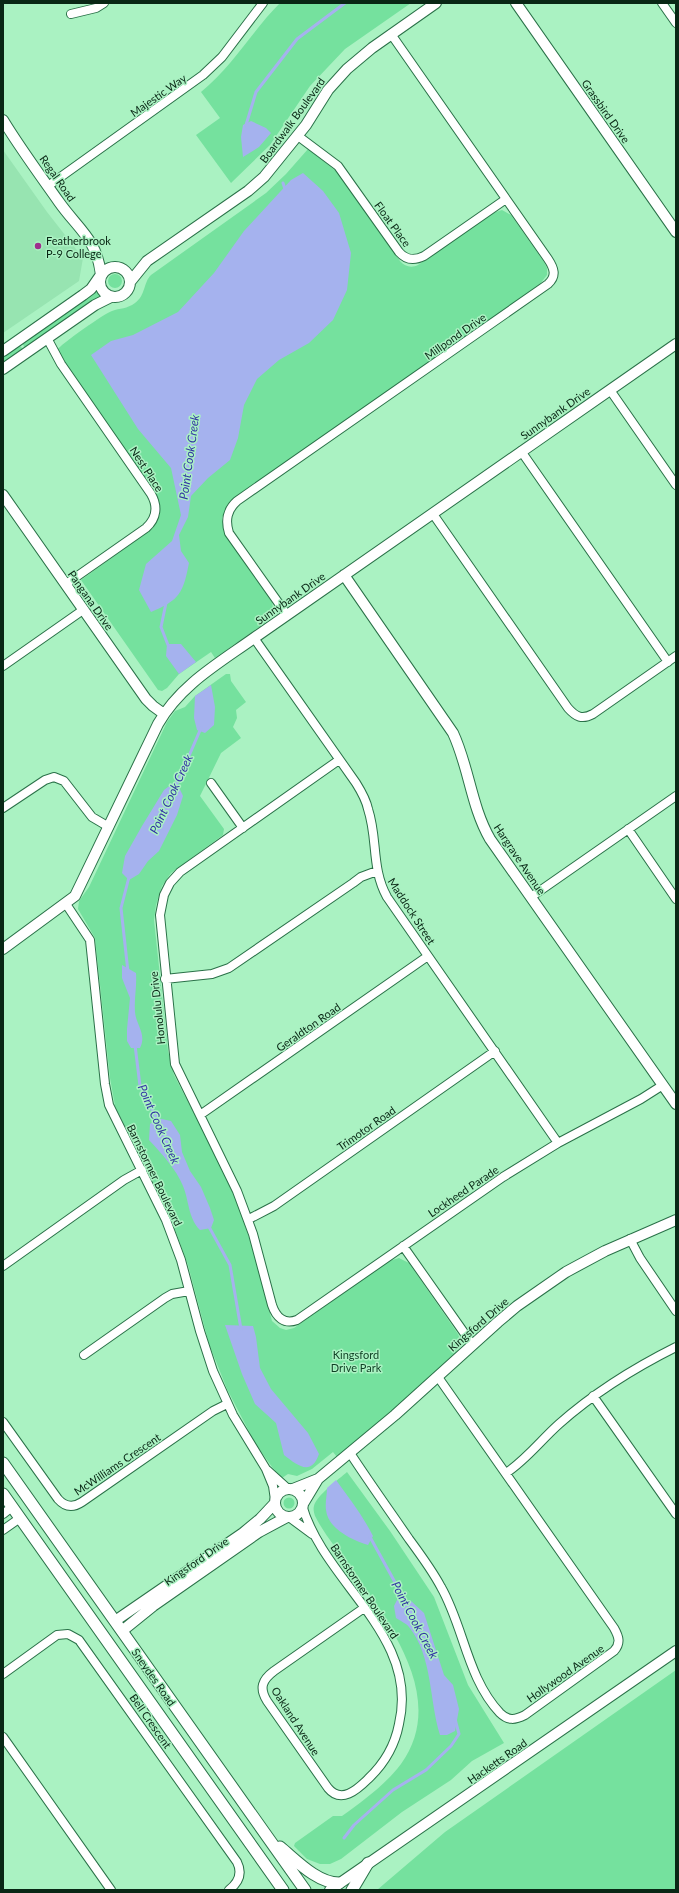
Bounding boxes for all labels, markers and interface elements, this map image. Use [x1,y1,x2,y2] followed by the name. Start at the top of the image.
[128,71,189,119] street label: Majestic Way
[257,75,327,165] street label: Boardwalk Boulevard
[579,77,633,145] street label: Grassbird Drive
[37,152,79,204] street label: Regal Road
[372,199,414,249] street label: Float Place
[46,234,111,260] place label: Featherbrook P-9 College
[33,241,43,251] marker: Featherbrook P-9 College
[422,310,488,362] street label: Millpond Drive
[518,384,593,442] street label: Sunnybank Drive
[176,413,202,500] water label: Point Cook Creek
[128,444,166,494] street label: Nest Place
[66,568,116,632] street label: Pangana Drive
[253,569,328,627] street label: Sunnybank Drive
[146,752,196,836] water label: Point Cook Creek
[491,821,549,897] street label: Hargrave Avenue
[386,875,438,947] street label: Maddock Street
[147,971,167,1045] street label: Honolulu Drive
[273,1000,343,1054] street label: Geraldton Road
[135,1082,183,1166] water label: Point Cook Creek
[334,1103,398,1153] street label: Trimotor Road
[125,1122,185,1228] street label: Barnstormer Boulevard
[425,1162,501,1219] street label: Lockheed Parade
[445,1294,511,1354] street label: Kingsford Drive
[331,1348,382,1374] park label: Kingsford Drive Park
[71,1430,163,1498] street label: McWilliams Crescent
[161,1534,231,1588] street label: Kingsford Drive
[328,1541,402,1641] street label: Barnstormer Boulevard
[388,1579,442,1662] water label: Point Cook Creek
[524,1641,606,1705] street label: Hollywood Avenue
[129,1646,179,1708] street label: Sneydes Road
[269,1684,323,1758] street label: Oakland Avenue
[127,1691,175,1751] street label: Bell Crescent
[465,1736,529,1786] street label: Hacketts Road

